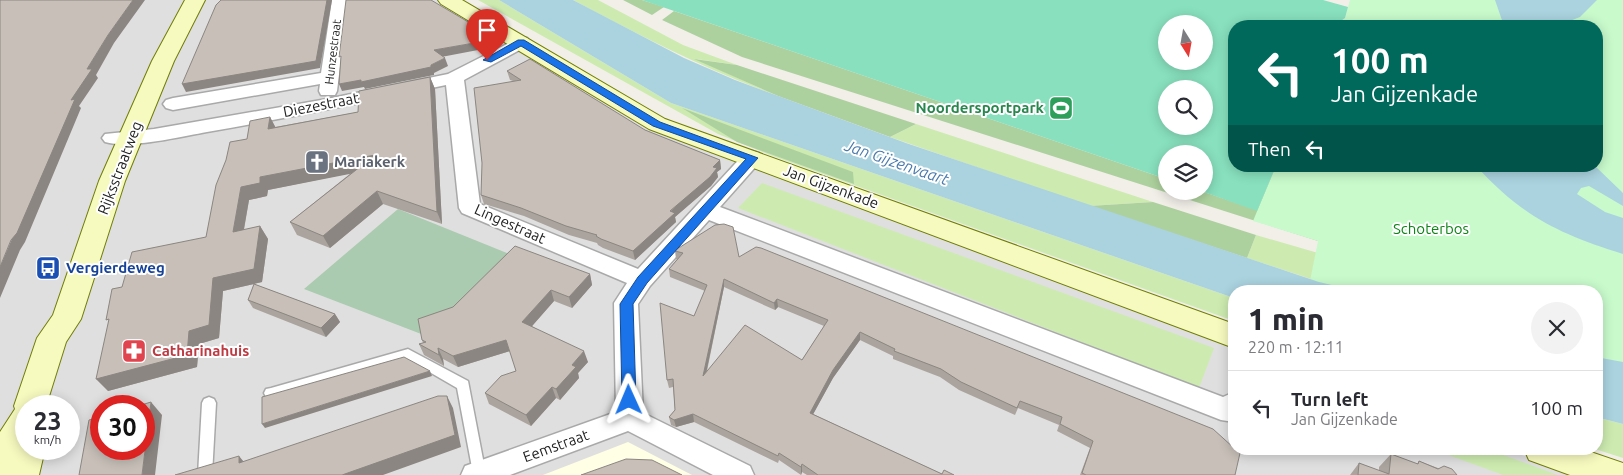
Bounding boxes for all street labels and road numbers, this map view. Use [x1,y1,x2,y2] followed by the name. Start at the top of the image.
[322,18,343,85] street label: Hunzestraat
[282,89,360,120] street label: Diezestraat
[94,119,145,217] street label: Rijksstraatweg
[781,161,881,212] street label: Jan Gijzenkade
[472,200,549,247] street label: Lingestraat
[520,426,591,465] street label: Eemstraat

